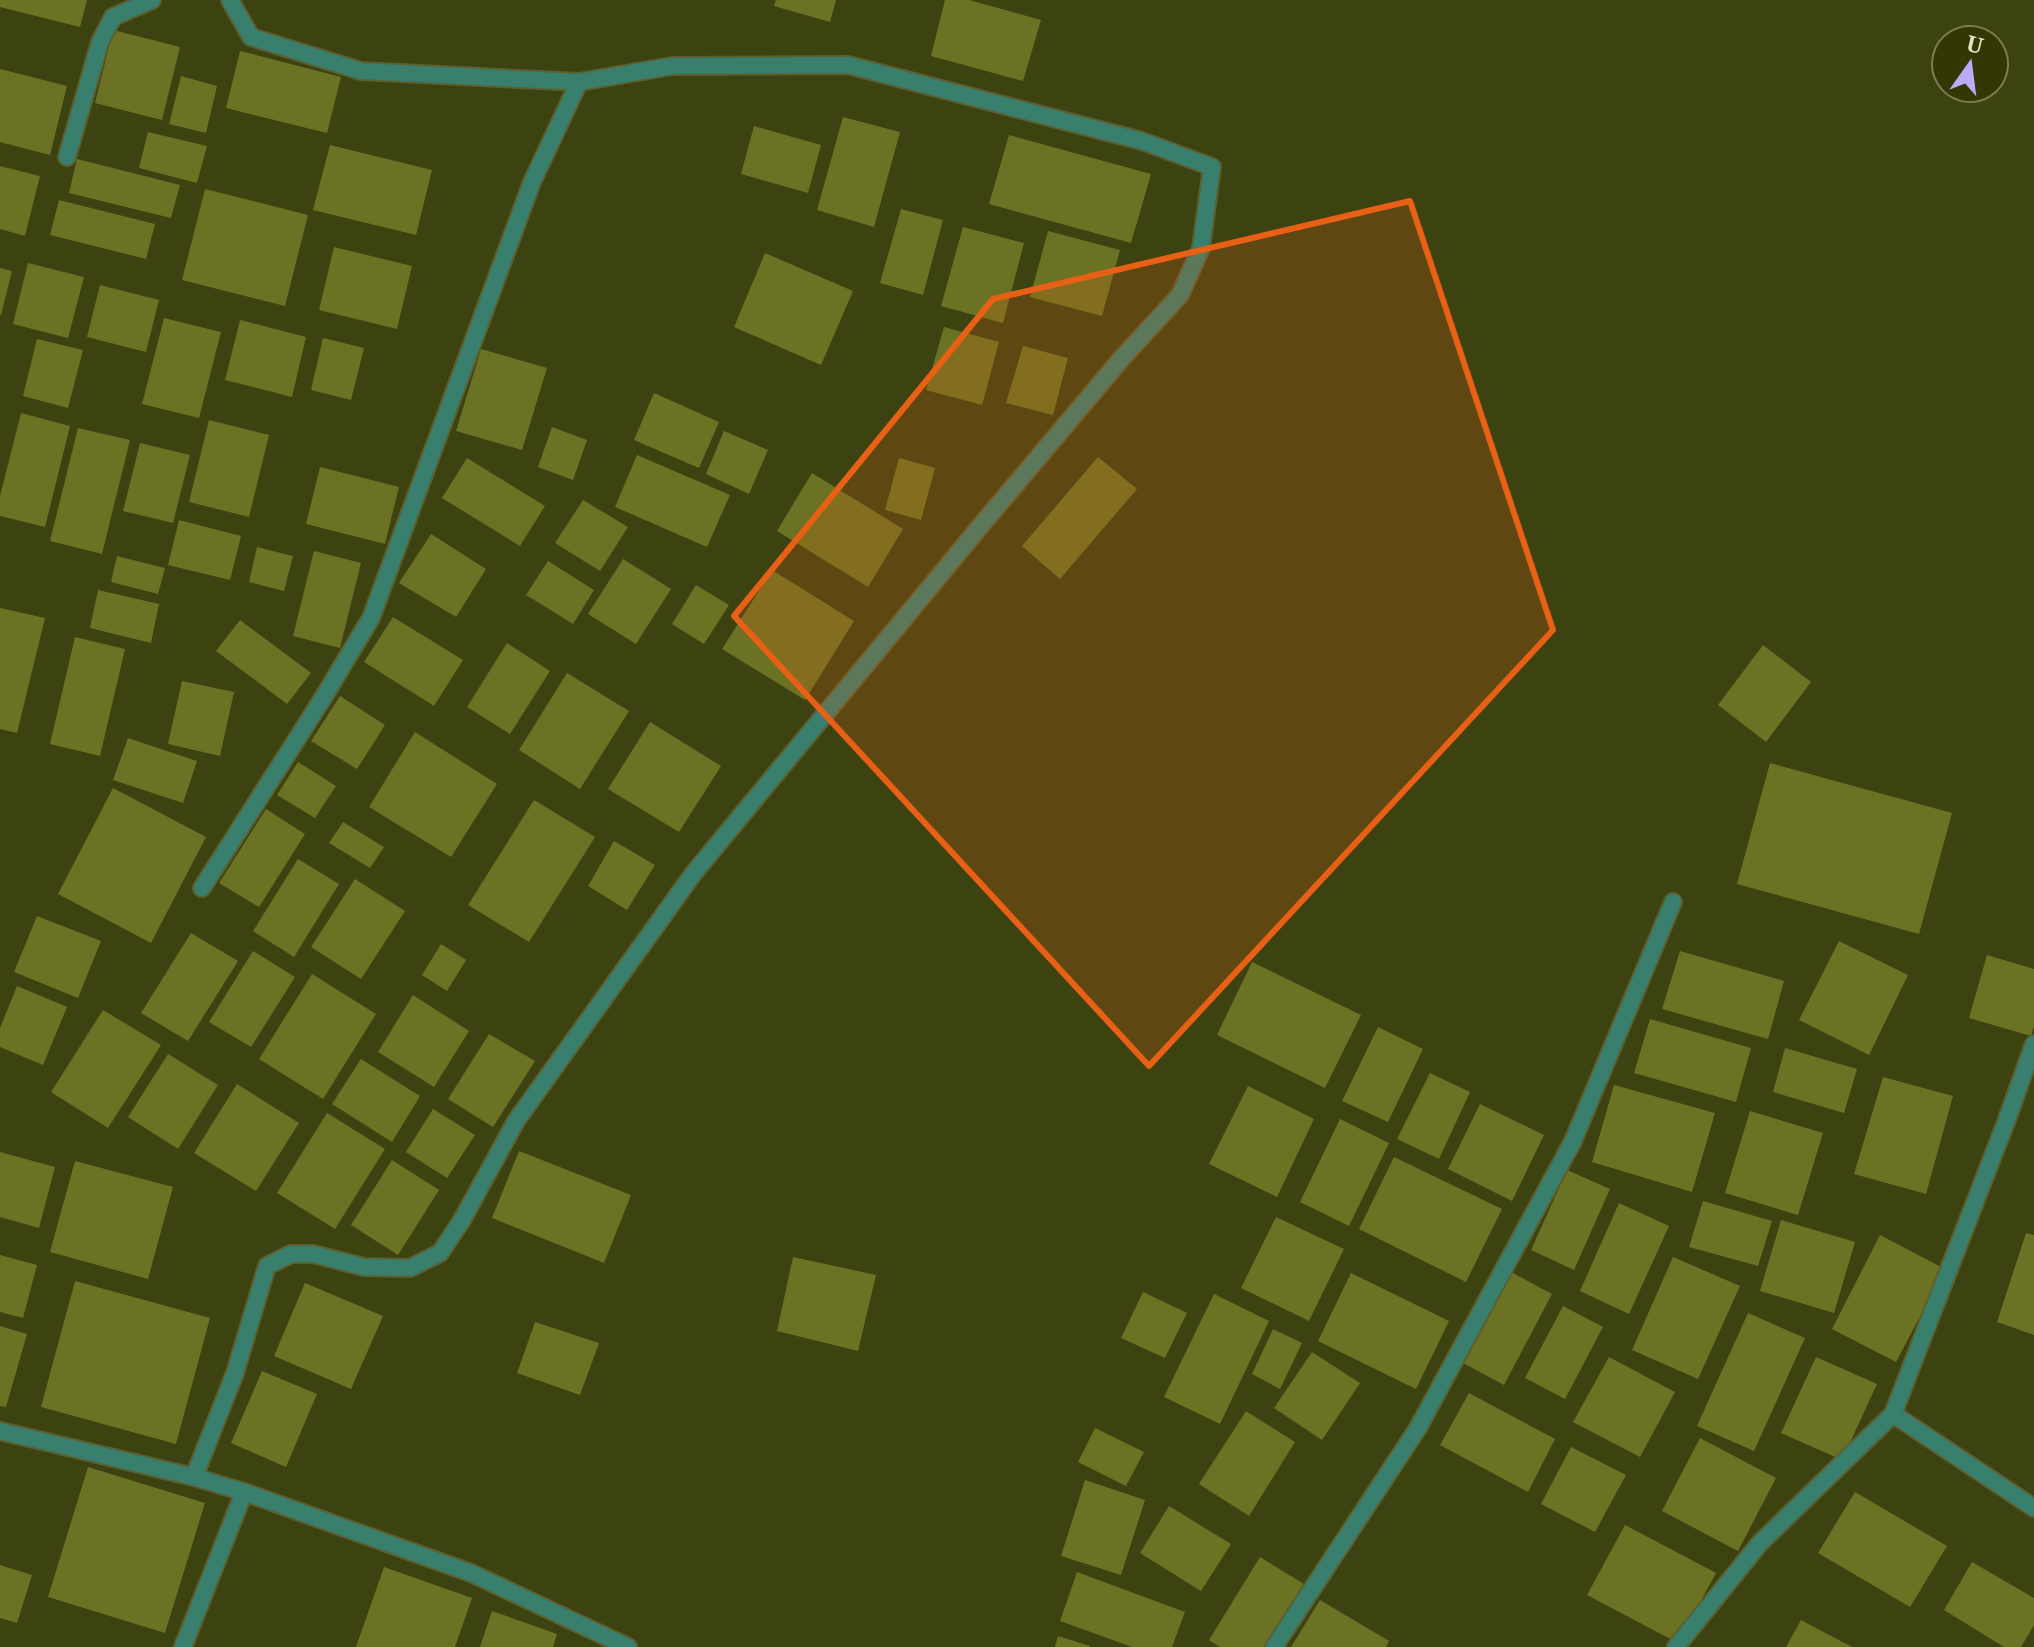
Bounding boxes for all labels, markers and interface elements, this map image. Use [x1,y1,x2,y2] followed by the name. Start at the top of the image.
[1930,24,2010,104] north arrow
[1963,27,1987,60] text: U

